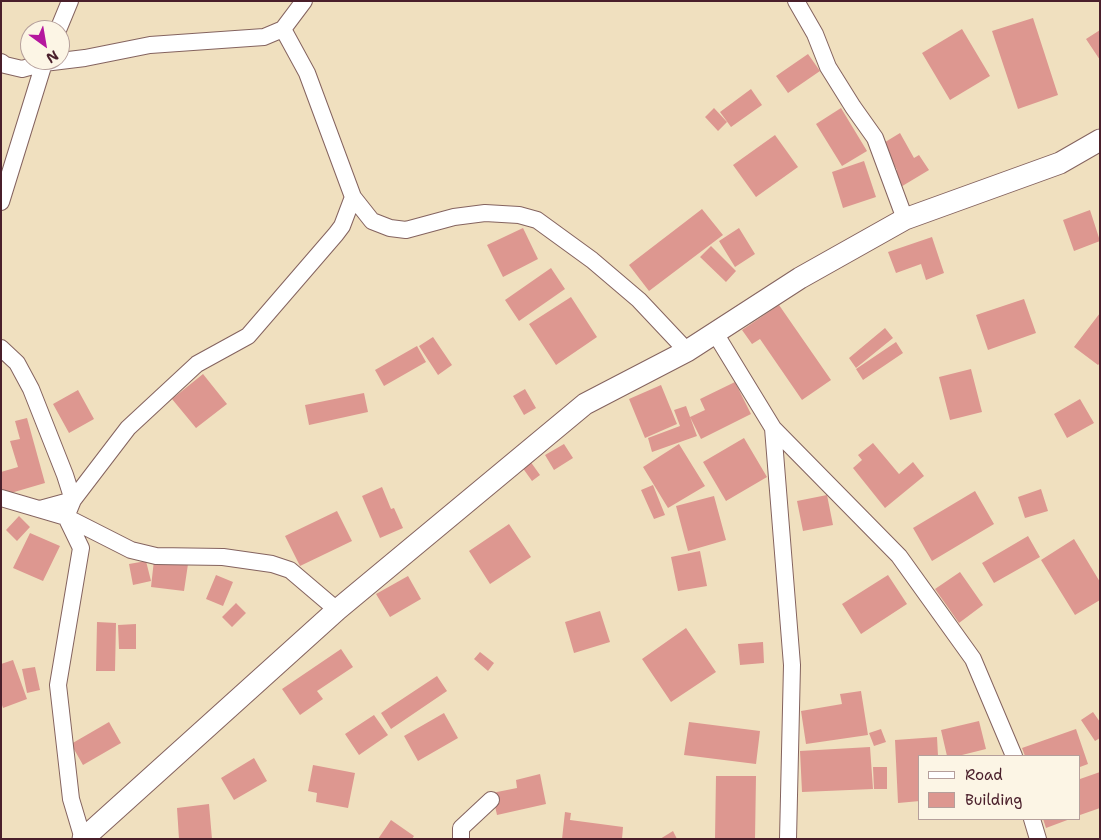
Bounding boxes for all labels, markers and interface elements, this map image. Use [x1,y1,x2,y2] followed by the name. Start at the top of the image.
[20,20,70,70] north arrow
[43,46,62,67] text: N
[918,755,1081,820] legend
[965,765,1003,785] text: Road
[965,790,1022,810] text: Building

